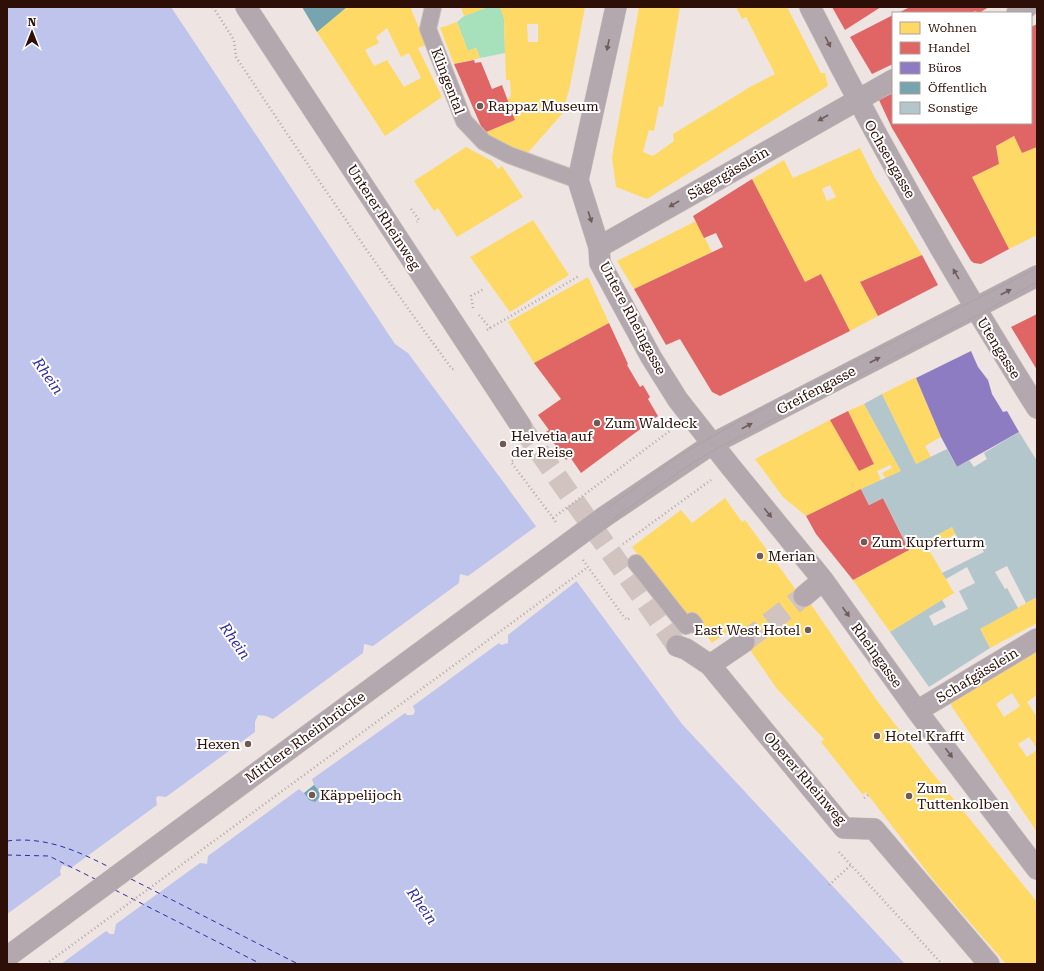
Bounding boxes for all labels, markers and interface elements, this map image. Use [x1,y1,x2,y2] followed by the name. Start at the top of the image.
[12,12,52,52] north arrow
[892,12,1032,124] legend
[28,16,37,29] text: N
[928,21,977,35] text: Wohnen
[824,36,831,48] one-way arrow
[604,39,610,51] one-way arrow
[928,41,970,55] text: Handel
[428,46,468,117] street label: Klingental
[928,61,962,75] text: Büros
[928,81,987,95] text: Öffentlich
[488,98,599,114] place label: Rappaz Museum
[475,101,485,111] marker: Rappaz Museum
[928,101,978,115] text: Sonstige
[817,115,829,122] one-way arrow
[861,117,919,201] street label: Ochsengasse
[684,143,772,203] street label: Sägergässlein
[344,161,424,273] street label: Unterer Rheinweg
[668,201,679,208] one-way arrow
[587,212,593,224] one-way arrow
[596,259,670,378] street label: Untere Rheingasse
[953,268,959,280] one-way arrow
[1000,289,1012,295] one-way arrow
[974,314,1024,382] street label: Utengasse
[28,353,67,398] water label: Rhein
[869,356,881,363] one-way arrow
[774,362,858,417] street label: Greifengasse
[605,415,698,431] place label: Zum Waldeck
[592,418,602,428] marker: Zum Waldeck
[741,423,753,429] one-way arrow
[511,428,593,460] place label: Helvetia auf der Reise
[498,439,508,449] marker: Helvetia auf der Reise
[764,507,772,518] one-way arrow
[872,534,985,550] place label: Zum Kupferturm
[859,537,869,547] marker: Zum Kupferturm
[768,548,816,564] place label: Merian
[755,551,765,561] marker: Merian
[842,607,850,617] one-way arrow
[215,618,254,663] water label: Rhein
[848,619,906,691] street label: Rheingasse
[694,622,801,638] place label: East West Hotel
[803,625,813,635] marker: East West Hotel
[933,644,1021,706] street label: Schafgässlein
[242,688,368,786] street label: Mittlere Rheinbrücke
[885,728,965,744] place label: Hotel Krafft
[761,729,849,827] street label: Oberer Rheinweg
[872,731,882,741] marker: Hotel Krafft
[196,736,240,752] place label: Hexen
[243,739,253,749] marker: Hexen
[945,748,953,758] one-way arrow
[917,780,1009,812] place label: Zum Tuttenkolben
[320,787,402,803] place label: Käppelijoch
[307,790,317,800] marker: Käppelijoch
[904,791,914,801] marker: Zum Tuttenkolben
[402,883,441,928] water label: Rhein

